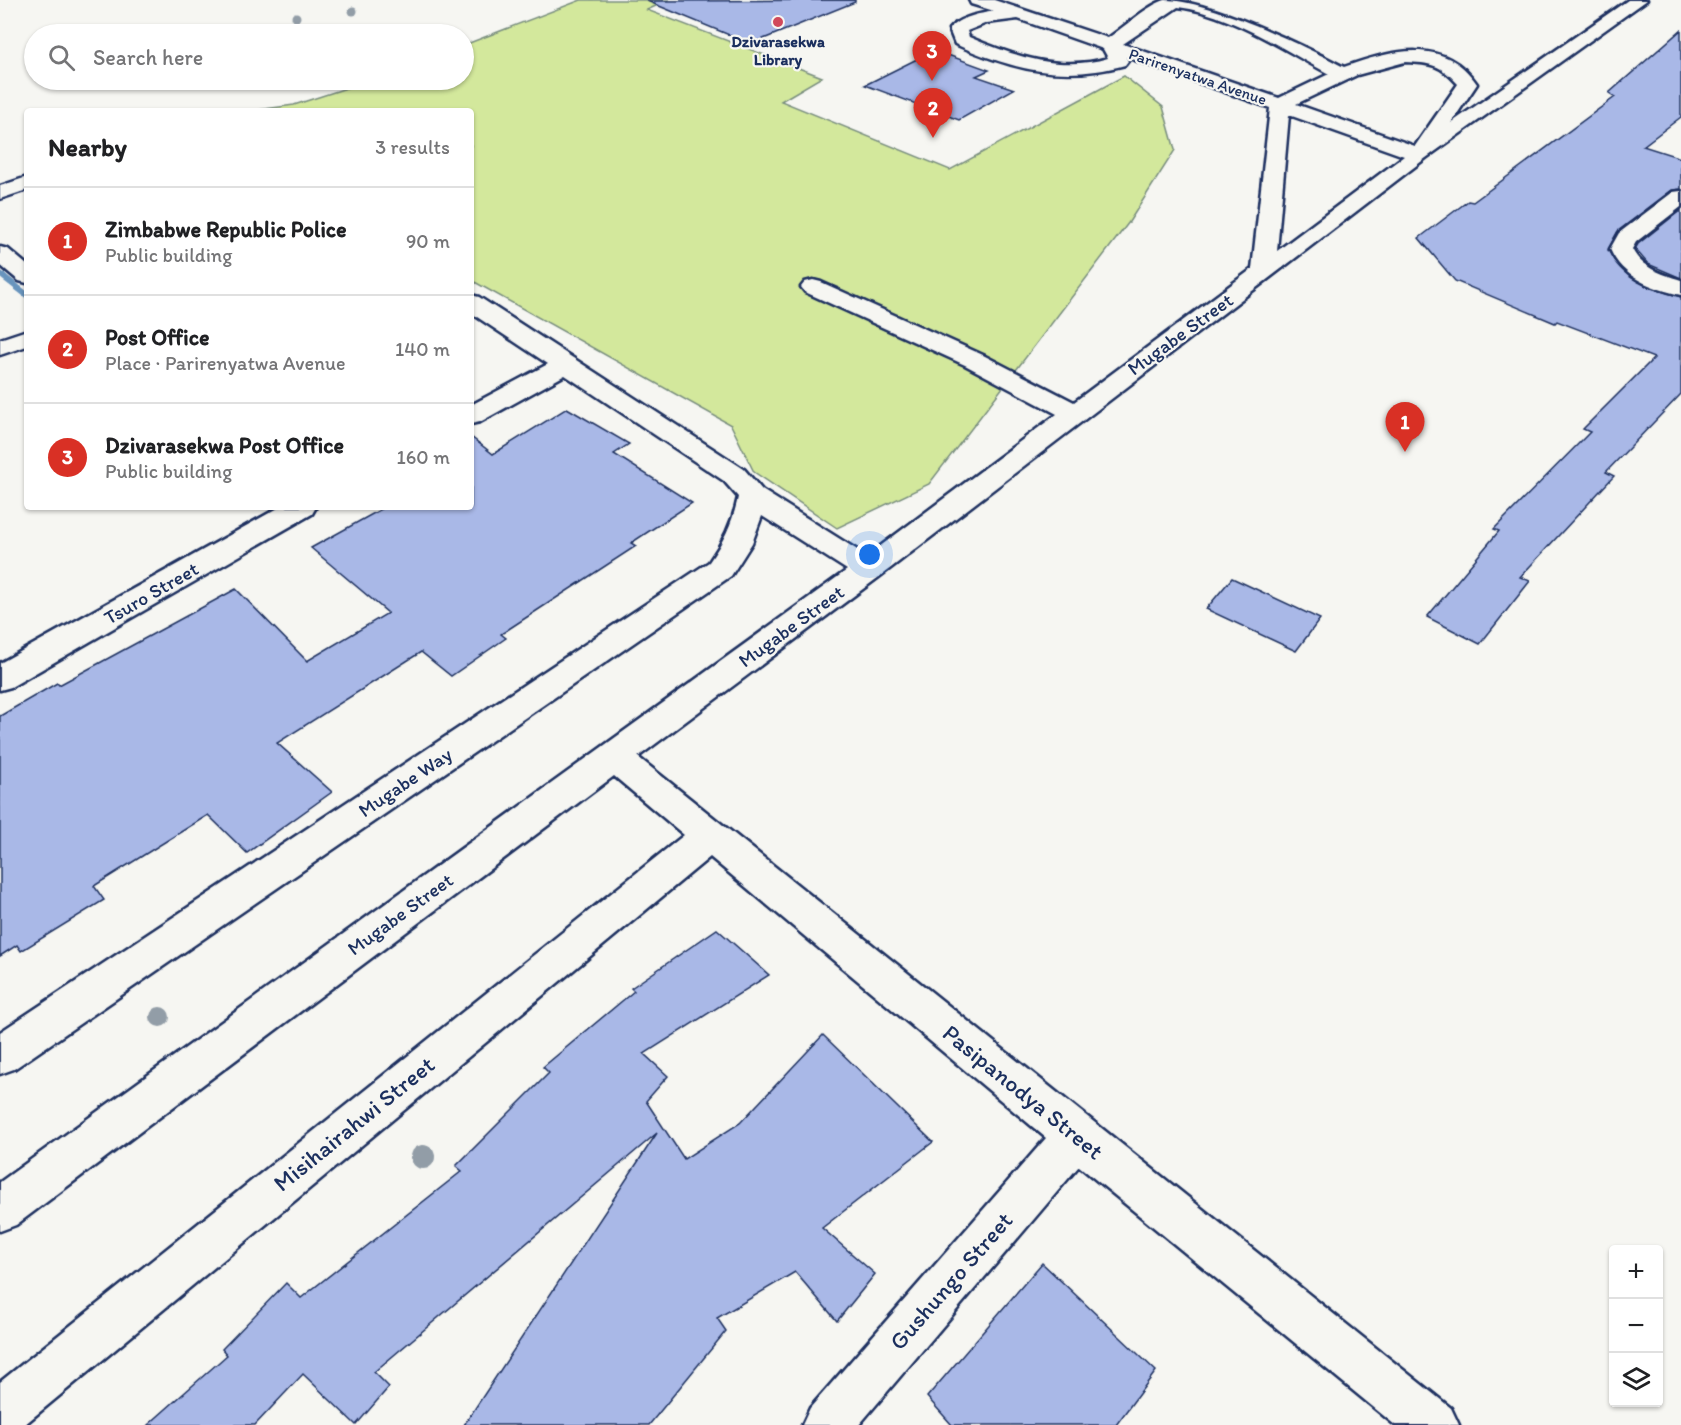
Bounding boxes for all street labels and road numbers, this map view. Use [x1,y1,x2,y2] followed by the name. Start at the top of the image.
[1126,44,1269,109] street label: Parirenyatwa Avenue
[1123,287,1238,380] street label: Mugabe Street
[100,556,203,630] street label: Tsuro Street
[734,579,849,672] street label: Mugabe Street
[354,742,457,822] street label: Mugabe Way
[343,867,458,960] street label: Mugabe Street
[937,1018,1109,1165] street label: Pasipanodya Street
[267,1050,440,1197] street label: Misihairahwi Street
[883,1206,1018,1356] street label: Gushungo Street

